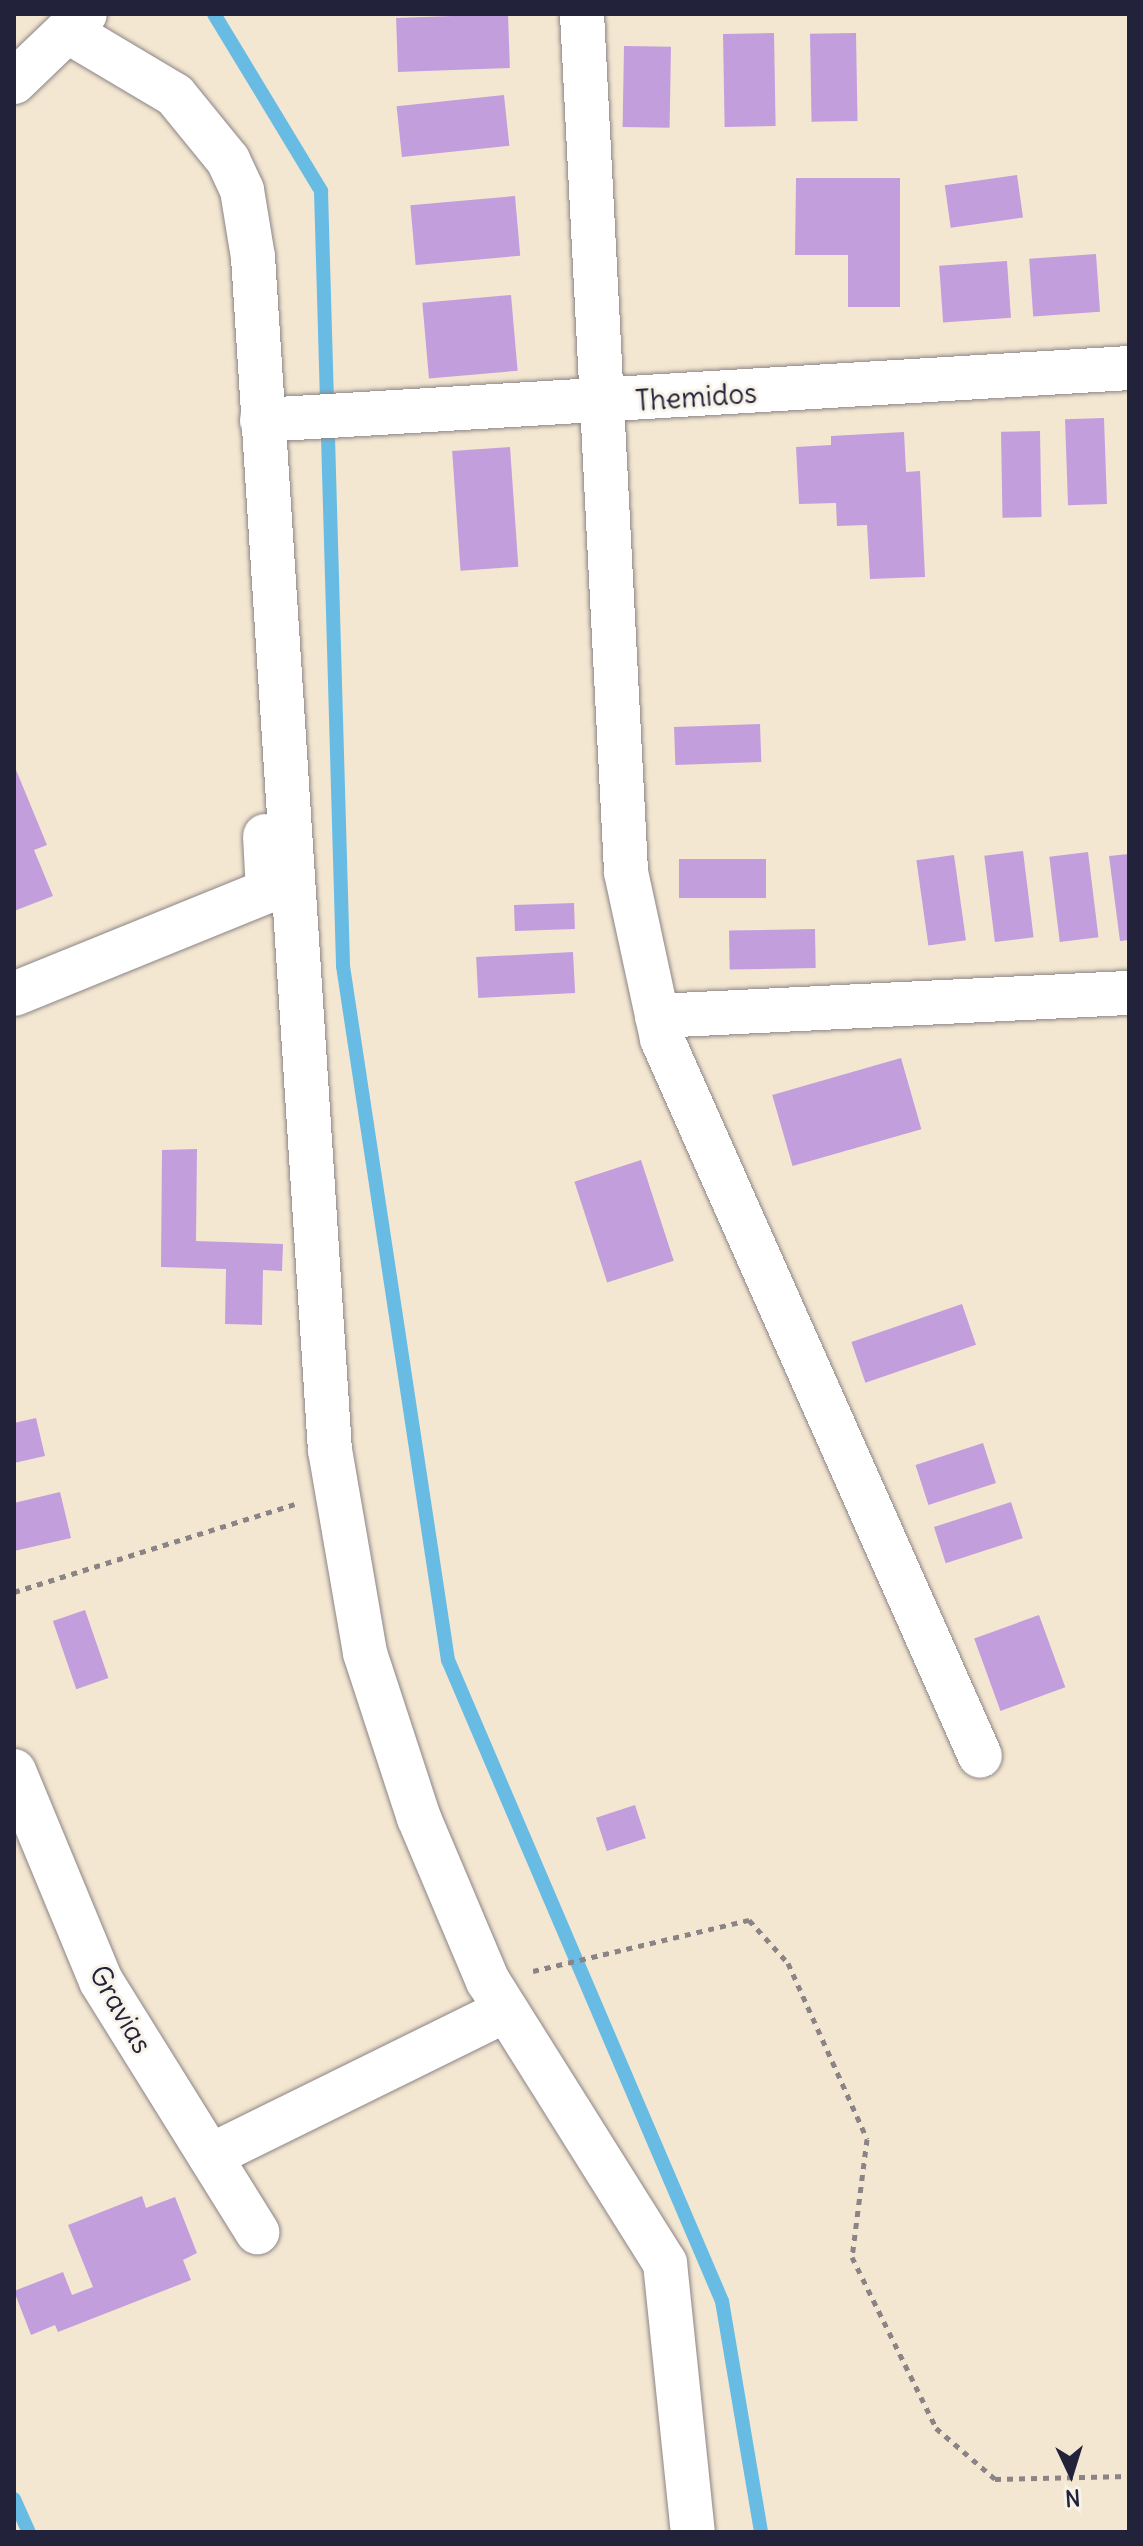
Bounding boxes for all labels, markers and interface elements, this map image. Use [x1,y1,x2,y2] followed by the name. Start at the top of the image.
[634,376,758,418] street label: Themidos
[82,1959,160,2059] street label: Gravias
[1031,2434,1111,2514] north arrow
[1064,2483,1081,2512] text: N

